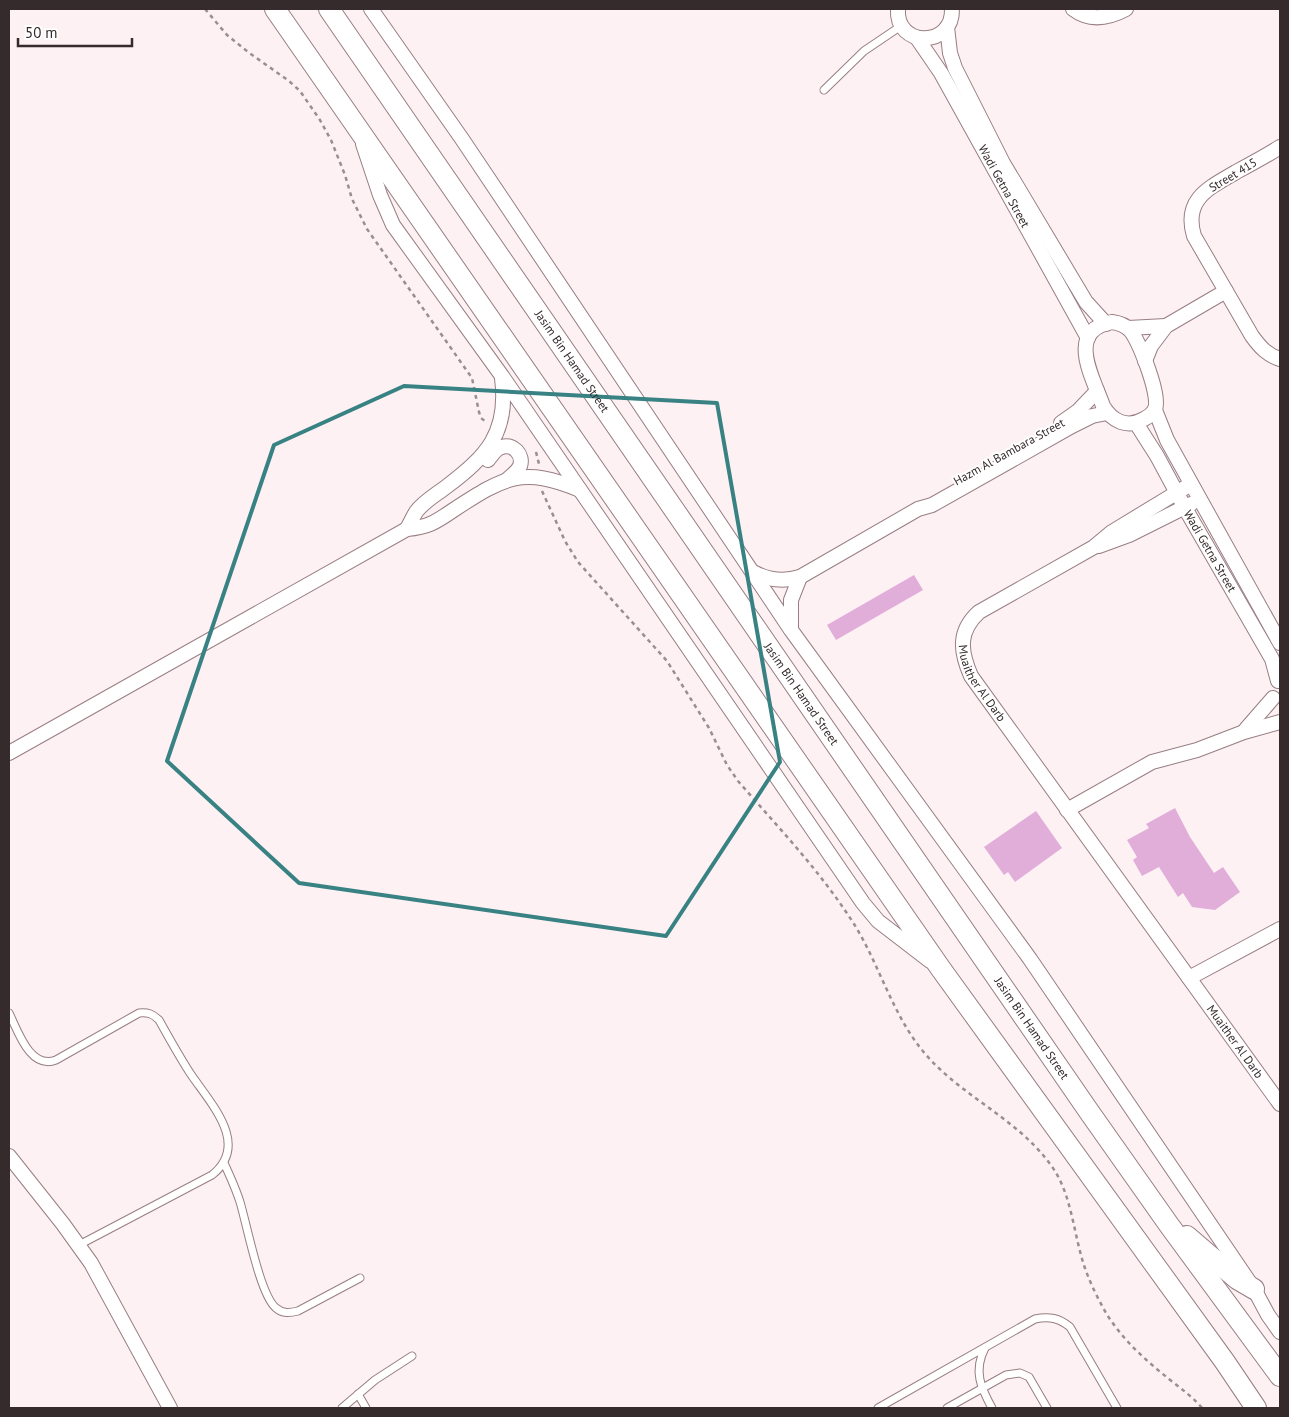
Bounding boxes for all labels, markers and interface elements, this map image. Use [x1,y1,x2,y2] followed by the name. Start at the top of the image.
[18,15,131,47] scale bar
[25,23,58,42] text: 50 m
[975,142,1033,230] street label: Wadi Getna Street
[1206,154,1260,195] street label: Street 415
[531,306,613,415] street label: Jasim Bin Hamad Street
[951,415,1067,488] street label: Hazm Al Bambara Street
[1181,507,1240,595] street label: Wadi Getna Street
[761,639,842,748] street label: Jasim Bin Hamad Street
[956,644,1009,724] street label: Muaither Al Darb
[991,973,1072,1082] street label: Jasim Bin Hamad Street
[1204,1002,1267,1081] street label: Muaither Al Darb

